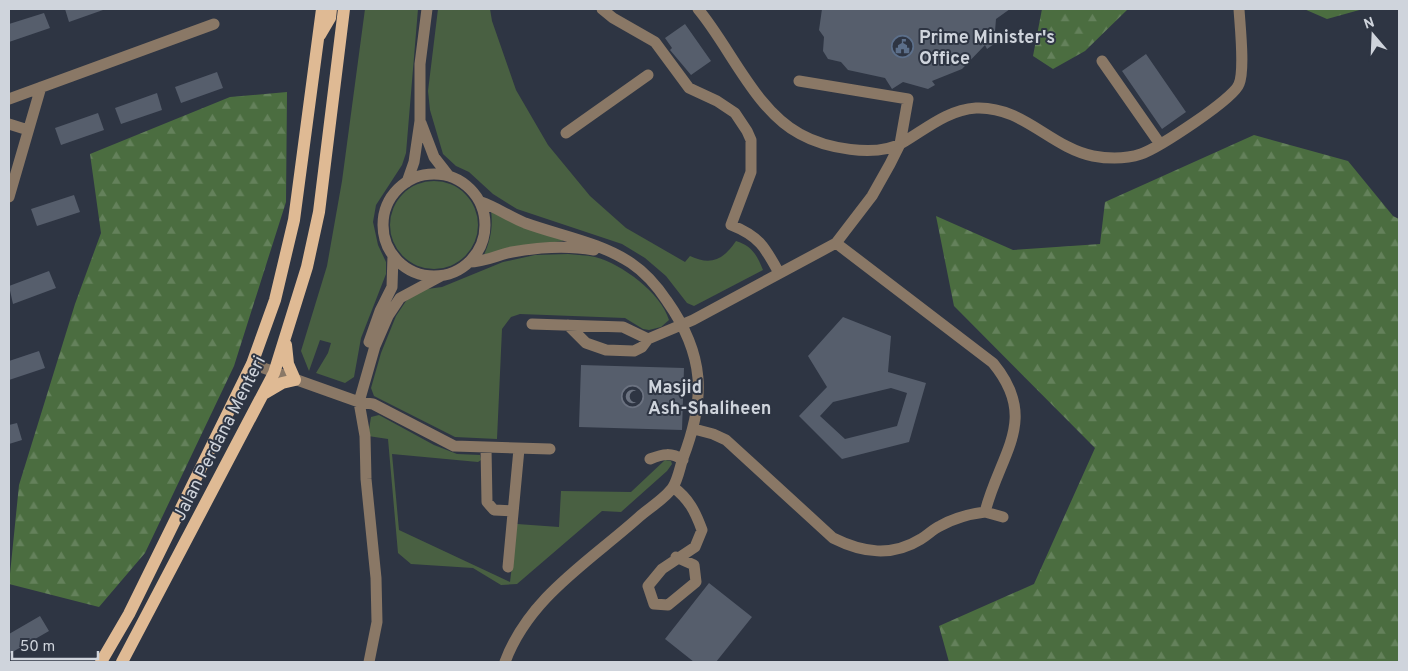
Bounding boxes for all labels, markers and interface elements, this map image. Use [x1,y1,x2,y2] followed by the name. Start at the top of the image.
[1348,10,1398,60] north arrow
[1362,14,1377,34] text: N
[919,27,1055,71] place label: Prime Minister's Office
[891,35,915,59] public building icon: Prime Minister's Office
[169,352,272,525] street label: Jalan Perdana Menteri
[648,377,771,421] place label: Masjid Ash-Shaliheen
[620,385,644,409] mosque icon: Masjid Ash-Shaliheen
[12,628,99,660] scale bar
[20,638,55,657] text: 50 m

